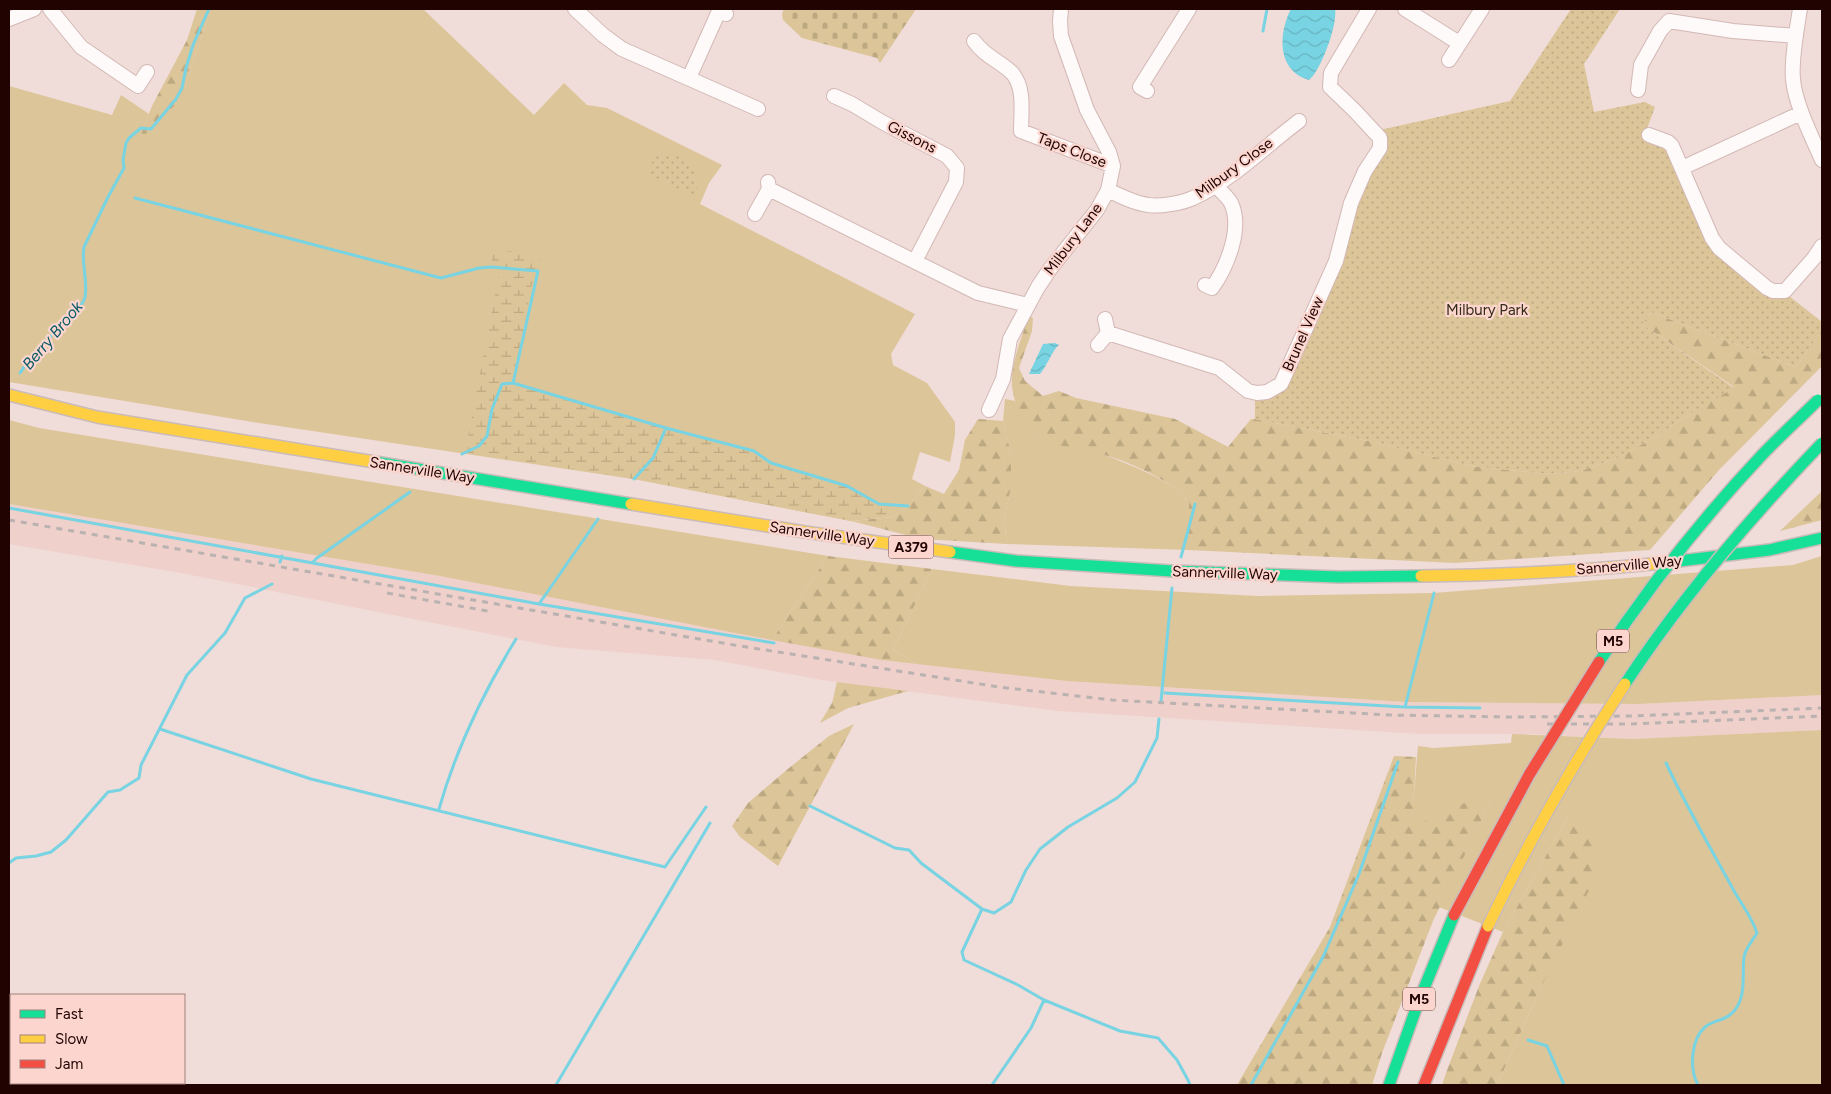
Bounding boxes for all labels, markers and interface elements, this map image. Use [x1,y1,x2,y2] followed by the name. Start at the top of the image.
[884,117,940,157] street label: Gissons
[1035,129,1109,171] street label: Taps Close
[1192,134,1276,202] street label: Milbury Close
[1040,200,1106,278] street label: Milbury Lane
[1279,294,1328,374] street label: Brunel View
[18,296,87,373] water label: Berry Brook
[1446,301,1529,319] park label: Milbury Park
[368,453,476,487] street label: Sannerville Way
[768,518,876,550] street label: Sannerville Way
[888,536,934,558] road number: A379
[1575,551,1683,579] street label: Sannerville Way
[1172,562,1278,584] street label: Sannerville Way
[1597,630,1629,652] road number: M5
[1403,988,1435,1011] road number: M5
[10,994,185,1084] legend
[55,1005,84,1023] text: Fast
[55,1030,88,1048] text: Slow
[55,1055,83,1073] text: Jam

